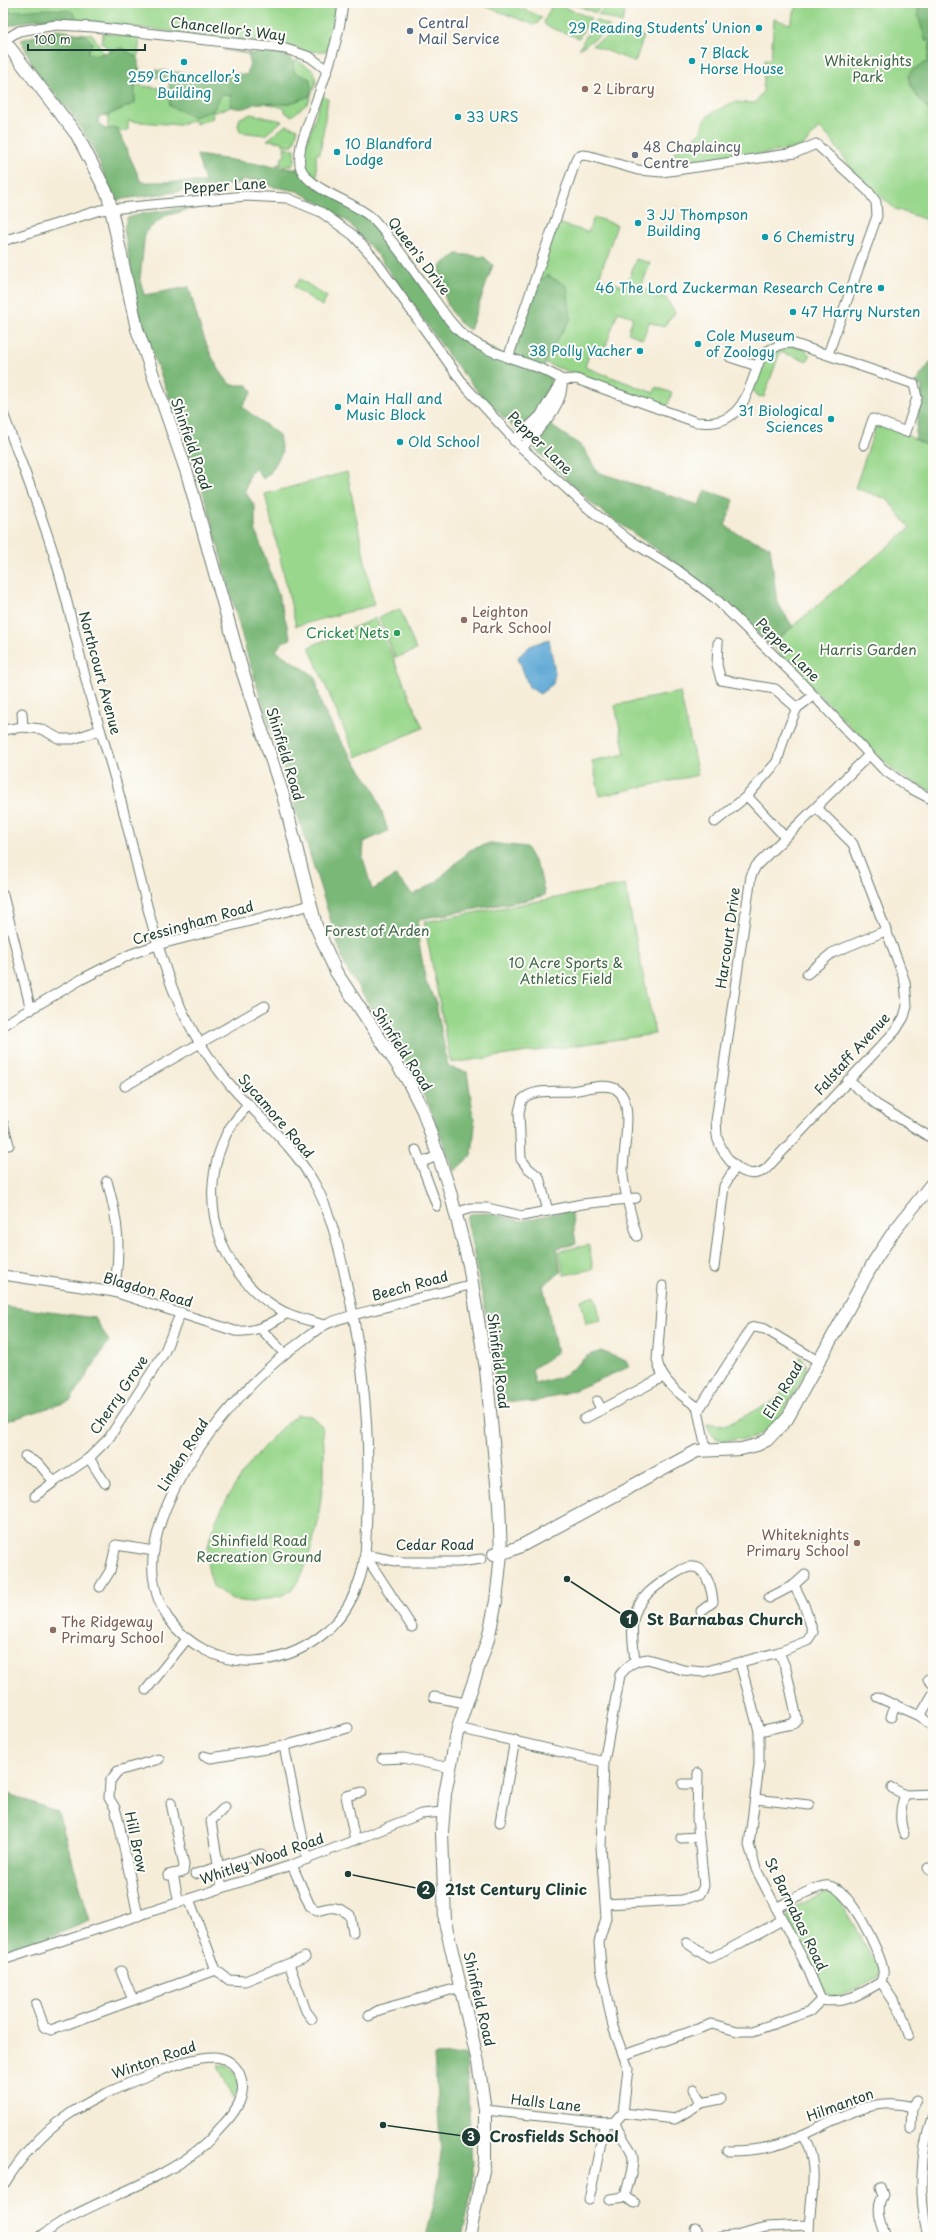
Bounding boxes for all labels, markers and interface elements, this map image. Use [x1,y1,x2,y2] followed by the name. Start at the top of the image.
[169,11,287,46] street label: Chancellor's Way
[418,12,500,49] place label: Central Mail Service
[568,17,751,38] place label: 29 Reading Students’ Union
[754,23,764,33] marker: 29 Reading Students’ Union
[28,26,145,52] scale bar
[405,26,415,36] marker: Central Mail Service
[34,30,71,48] text: 100 m
[700,42,784,79] place label: 7 Black Horse House
[824,50,912,87] park label: Whiteknights Park
[687,56,697,66] marker: 7 Black Horse House
[179,57,189,67] marker: 259 Chancellor’s Building
[128,66,240,103] place label: 259 Chancellor’s Building
[593,78,655,99] place label: 2 Library
[580,84,590,94] marker: 2 Library
[466,106,518,127] place label: 33 URS
[453,112,463,122] marker: 33 URS
[345,133,432,170] place label: 10 Blandford Lodge
[643,136,741,173] place label: 48 Chaplaincy Centre
[332,147,342,157] marker: 10 Blandford Lodge
[630,150,640,160] marker: 48 Chaplaincy Centre
[183,172,267,199] street label: Pepper Lane
[646,204,748,241] place label: 3 JJ Thompson Building
[383,212,456,299] street label: Queen's Drive
[633,218,643,228] marker: 3 JJ Thompson Building
[773,226,855,247] place label: 6 Chemistry
[760,232,770,242] marker: 6 Chemistry
[596,277,873,298] place label: 46 The Lord Zuckerman Research Centre
[876,283,886,293] marker: 46 The Lord Zuckerman Research Centre
[801,301,921,322] place label: 47 Harry Nursten
[788,307,798,317] marker: 47 Harry Nursten
[706,325,795,362] place label: Cole Museum of Zoology
[693,339,703,349] marker: Cole Museum of Zoology
[529,340,632,361] place label: 38 Polly Vacher
[635,346,645,356] marker: 38 Polly Vacher
[346,388,443,425] place label: Main Hall and Music Block
[166,395,217,493] street label: Shinfield Road
[738,400,823,437] place label: 31 Biological Sciences
[333,402,343,412] marker: Main Hall and Music Block
[503,406,578,479] street label: Pepper Lane
[826,414,836,424] marker: 31 Biological Sciences
[408,431,480,452] place label: Old School
[395,437,405,447] marker: Old School
[472,601,552,638] place label: Leighton Park School
[74,609,127,737] street label: Northcourt Avenue
[752,613,825,687] street label: Pepper Lane
[459,615,469,625] marker: Leighton Park School
[306,622,389,643] place label: Cricket Nets
[392,628,402,638] marker: Cricket Nets
[819,639,917,660] park label: Harris Garden
[261,705,310,803] street label: Shinfield Road
[710,886,745,990] street label: Harcourt Drive
[130,895,256,950] street label: Cressingham Road
[325,920,429,941] park label: Forest of Arden
[509,952,624,989] park label: 10 Acre Sports & Athletics Field
[367,1002,438,1095] street label: Shinfield Road
[809,1007,895,1100] street label: Falstaff Avenue
[234,1069,319,1163] street label: Sycamore Road
[369,1265,450,1306] street label: Beech Road
[101,1267,195,1312] street label: Blagdon Road
[482,1312,515,1410] street label: Shinfield Road
[84,1351,153,1438] street label: Cherry Grove
[757,1357,808,1422] street label: Elm Road
[152,1414,213,1495] street label: Linden Road
[746,1524,849,1561] place label: Whiteknights Primary School
[196,1530,322,1567] park label: Shinfield Road Recreation Ground
[396,1534,474,1555] street label: Cedar Road
[852,1538,862,1548] marker: Whiteknights Primary School
[619,1606,811,1633] callout: St Barnabas Church
[647,1607,803,1630] text: St Barnabas Church
[626,1610,632,1628] text: 1
[61,1611,164,1648] place label: The Ridgeway Primary School
[48,1625,58,1635] marker: The Ridgeway Primary School
[120,1809,153,1875] street label: Hill Brow
[197,1827,327,1890] street label: Whitley Wood Road
[760,1854,833,1974] street label: St Barnabas Road
[416,1876,597,1903] callout: 21st Century Clinic
[445,1877,587,1900] text: 21st Century Clinic
[422,1880,431,1898] text: 2
[458,1949,501,2048] street label: Shinfield Road
[109,2035,199,2084] street label: Winton Road
[803,2083,877,2126] street label: Hilmanton
[510,2088,583,2117] street label: Halls Lane
[461,2124,626,2151] callout: Crosfields School
[489,2124,619,2147] text: Crosfields School
[467,2127,475,2145] text: 3

